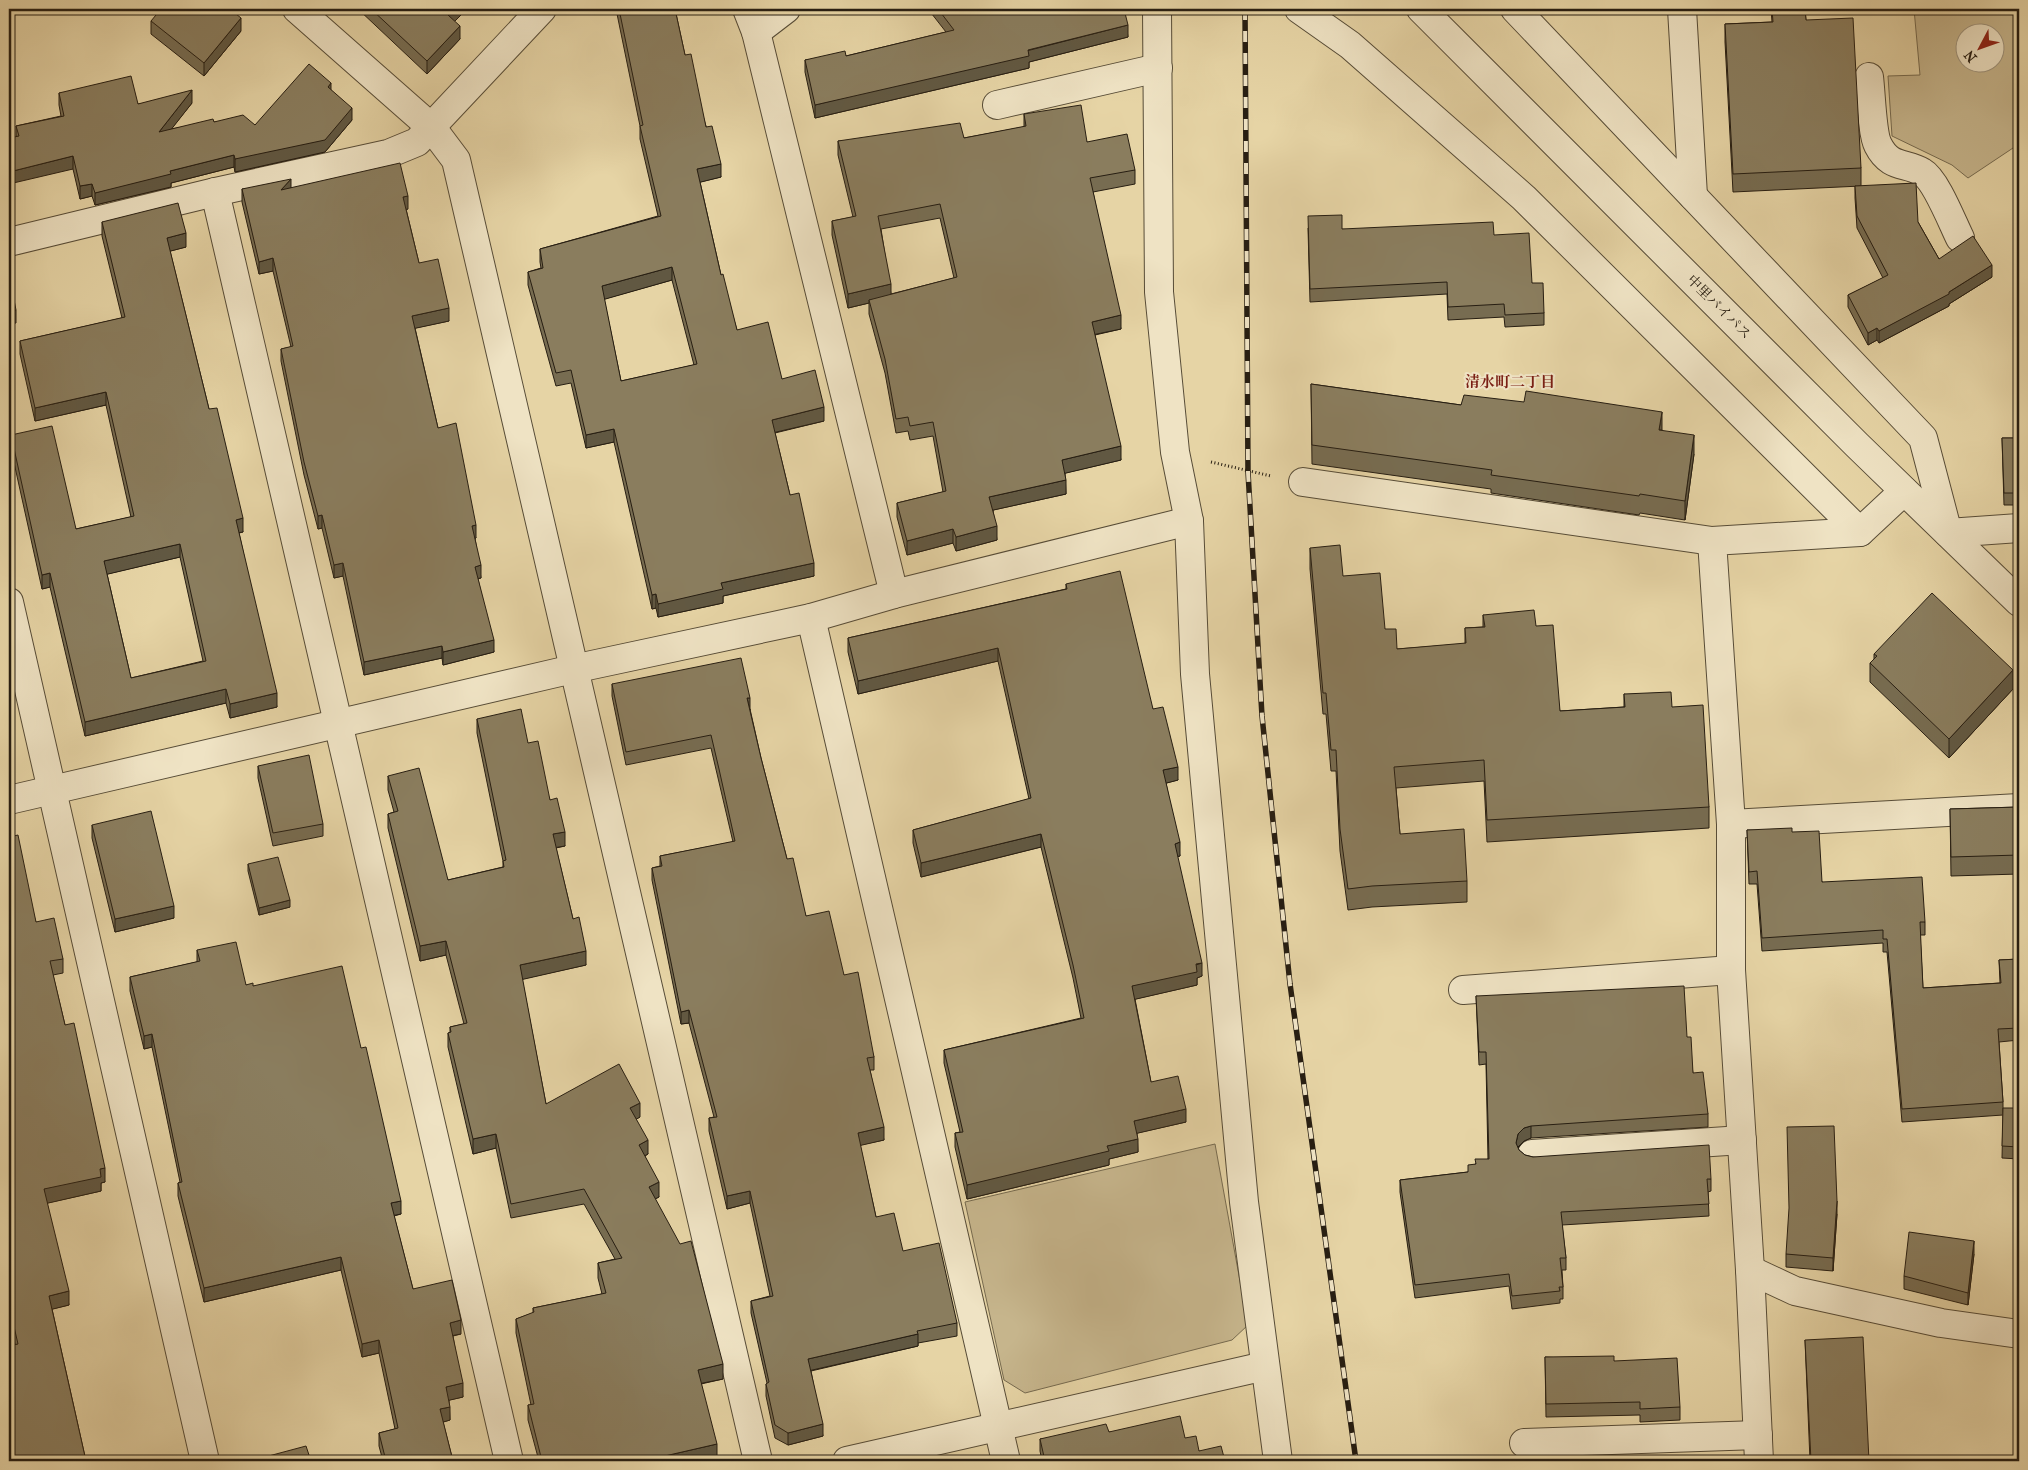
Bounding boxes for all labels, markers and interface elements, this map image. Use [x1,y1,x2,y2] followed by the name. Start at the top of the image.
[1956,22,2006,72] north arrow
[1960,46,1980,66] text: N
[1683,271,1755,343] street label: 中里バイパス
[1465,373,1555,391] district label: 清水町二丁目

